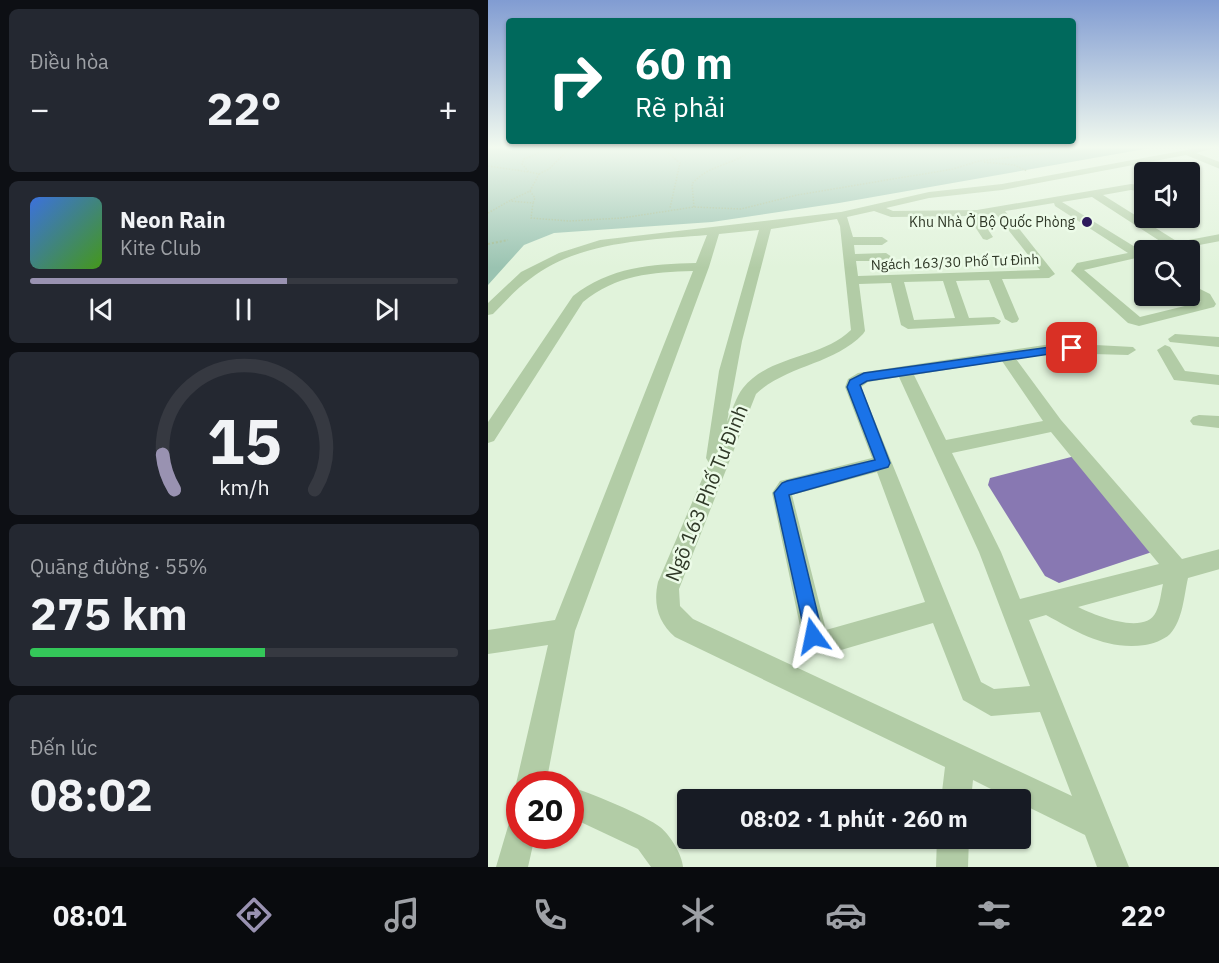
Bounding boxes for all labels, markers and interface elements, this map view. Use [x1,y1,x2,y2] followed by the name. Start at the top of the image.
[635,36,733,91] text: 60 m
[536,42,614,120] icon: right
[30,48,109,75] text: Điều hòa
[206,79,282,137] text: 22°
[30,87,50,130] text: −
[438,87,458,130] text: +
[635,89,725,124] text: Rẽ phải
[1134,162,1200,306] map controls
[1134,162,1200,228] button: sound
[120,205,226,234] text: Neon Rain
[909,213,1076,231] place label: Khu Nhà Ở Bộ Quốc Phòng
[1080,215,1094,229] marker: Khu Nhà Ở Bộ Quốc Phòng
[120,234,201,261] text: Kite Club
[1134,240,1200,306] button: search
[870,250,1040,274] street label: Ngách 163/30 Phố Tư Đình
[85,293,118,326] icon: previous
[227,293,260,326] icon: pause
[370,293,403,326] icon: next
[1046,322,1097,373] pin
[1055,331,1088,364] icon: arrive
[207,401,281,482] text: 15
[658,401,754,585] street label: Ngõ 163 Phố Tư Đình
[219,474,269,502] text: km/h
[30,553,207,580] text: Quãng đường · 55%
[30,584,188,642] text: 275 km
[781,604,845,668] position arrow
[30,734,97,761] text: Đến lúc
[30,765,153,823] text: 08:02
[506,771,584,849] speed limit sign: 20
[740,804,968,833] text: 08:02 · 1 phút · 260 m
[233,894,275,936] icon: directions
[381,894,423,936] icon: music
[529,894,571,936] icon: phone
[677,894,719,936] icon: climate
[825,894,867,936] icon: car
[973,894,1015,936] icon: filters
[53,898,127,933] text: 08:01
[1121,898,1166,933] text: 22°

